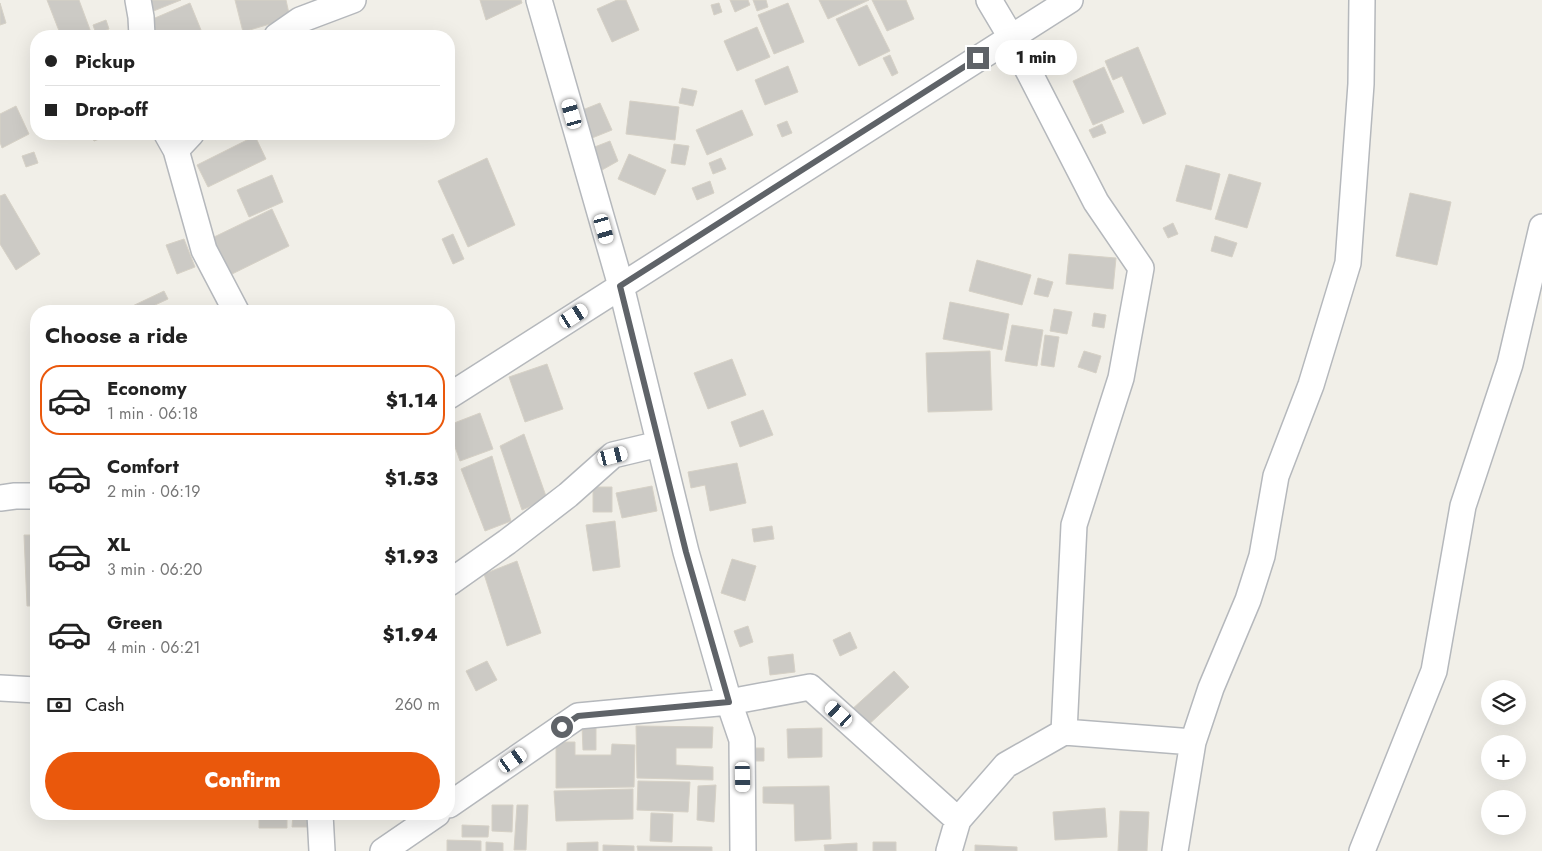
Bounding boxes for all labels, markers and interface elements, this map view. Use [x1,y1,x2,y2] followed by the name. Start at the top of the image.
[996,40,1078,76] callout: 1 min
[1016,46,1056,69] text: 1 min
[967,47,989,69] route end
[75,48,135,75] text: Pickup
[75,96,148,123] text: Drop-off
[560,98,583,130] car
[592,213,615,245] car
[557,302,590,330] car
[45,319,188,351] text: Choose a ride
[107,375,187,402] text: Economy
[47,378,92,423] icon: car
[386,387,438,414] text: $1.14
[107,402,198,425] text: 1 min · 06:18
[596,445,629,467] car
[107,453,179,480] text: Comfort
[47,456,92,501] icon: car
[385,465,438,492] text: $1.53
[107,480,200,503] text: 2 min · 06:19
[107,531,130,558] text: XL
[47,534,92,579] icon: car
[384,543,438,570] text: $1.93
[107,558,202,581] text: 3 min · 06:20
[107,609,163,636] text: Green
[47,612,92,657] icon: car
[383,621,438,648] text: $1.94
[107,636,201,659] text: 4 min · 06:21
[1481,680,1526,835] map controls
[1481,680,1526,725] button: layers
[45,691,73,719] icon: cash
[85,691,125,718] text: Cash
[395,693,440,716] text: 260 m
[822,698,855,730] car
[551,716,573,738] route start
[1481,735,1526,780] button: +
[496,745,529,775] car
[45,752,440,810] button: Confirm
[735,762,750,792] car
[1481,790,1526,835] button: −

